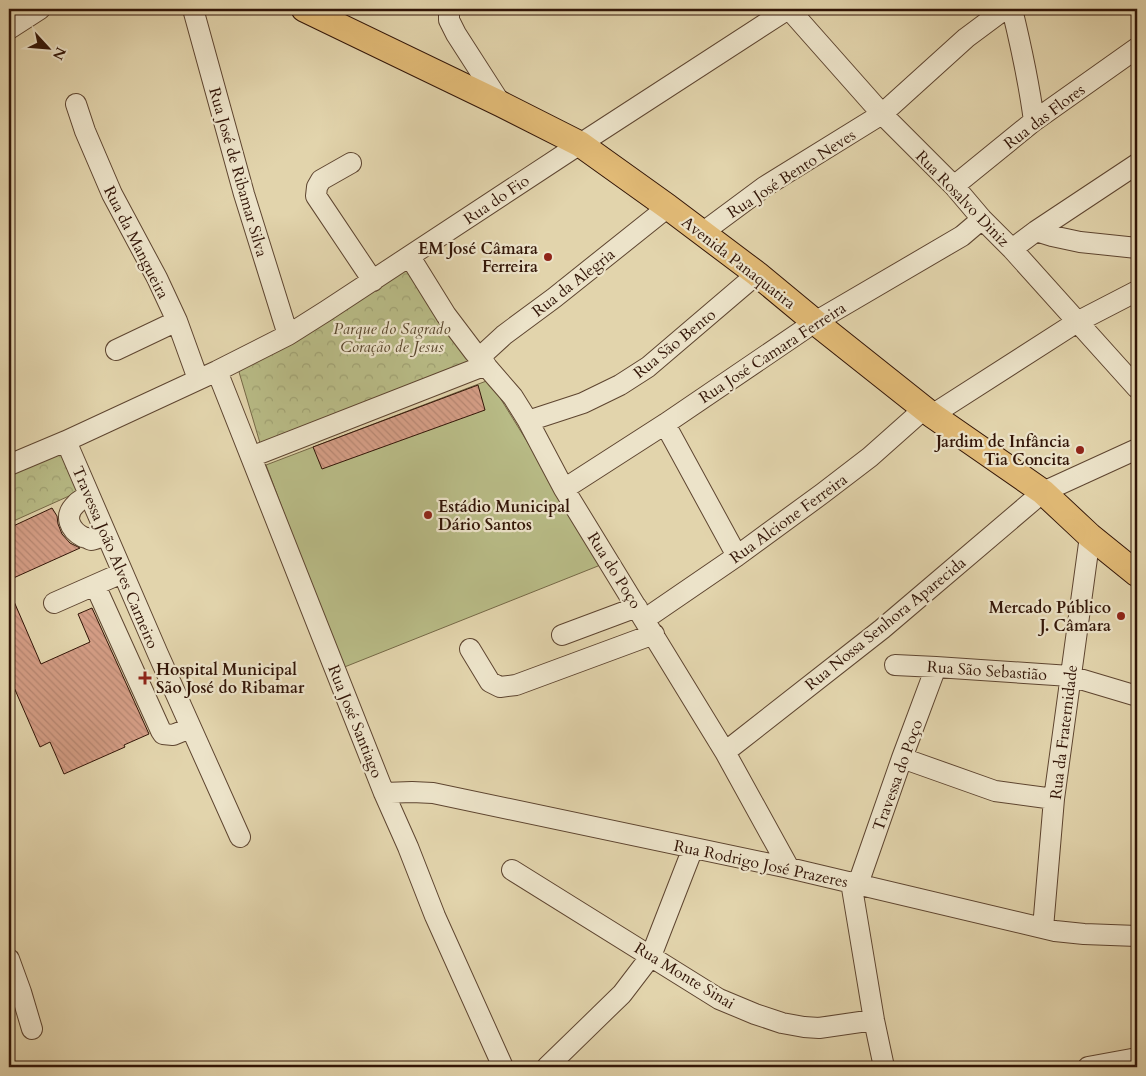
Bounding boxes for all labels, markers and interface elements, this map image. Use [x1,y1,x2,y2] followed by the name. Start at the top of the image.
[22,22,72,72] north arrow
[48,44,70,63] text: N
[999,79,1090,155] street label: Rua das Flores
[203,85,273,260] street label: Rua José de Ribamar Silva
[723,124,860,224] street label: Rua José Bento Neves
[910,146,1014,252] street label: Rua Rosalvo Diniz
[459,170,534,230] street label: Rua do Fio
[98,182,174,303] street label: Rua da Mangueira
[677,211,800,314] street label: Avenida Panaquatira
[418,238,538,278] place label: EM José Câmara Ferreira
[528,243,620,322] street label: Rua da Alegria
[542,251,554,263] marker: EM José Câmara Ferreira
[695,297,850,409] street label: Rua José Camara Ferreira
[629,304,721,384] street label: Rua São Bento
[333,318,451,358] park label: Parque do Sagrado Coração de Jesus
[934,431,1070,471] place label: Jardim de Infância Tia Concita
[1074,444,1086,456] marker: Jardim de Infância Tia Concita
[67,463,164,652] street label: Travessa João Alves Carneiro
[725,469,852,569] street label: Rua Alcione Ferreira
[438,496,570,536] place label: Estádio Municipal Dário Santos
[422,509,434,521] marker: Estádio Municipal Dário Santos
[582,528,647,613] street label: Rua do Poço
[800,552,971,696] street label: Rua Nossa Senhora Aparecida
[989,597,1111,637] place label: Mercado Público J. Câmara
[1115,610,1127,622] marker: Mercado Público J. Câmara
[926,656,1048,686] street label: Rua São Sebastião
[156,659,305,699] place label: Hospital Municipal São José do Ribamar
[322,662,388,782] street label: Rua José Santiago
[1045,663,1083,801] street label: Rua da Fraternidade
[138,671,152,685] marker: Hospital Municipal São José do Ribamar
[868,716,928,834] street label: Travessa do Poço
[672,835,850,893] street label: Rua Rodrigo José Prazeres
[630,937,739,1015] street label: Rua Monte Sinai

